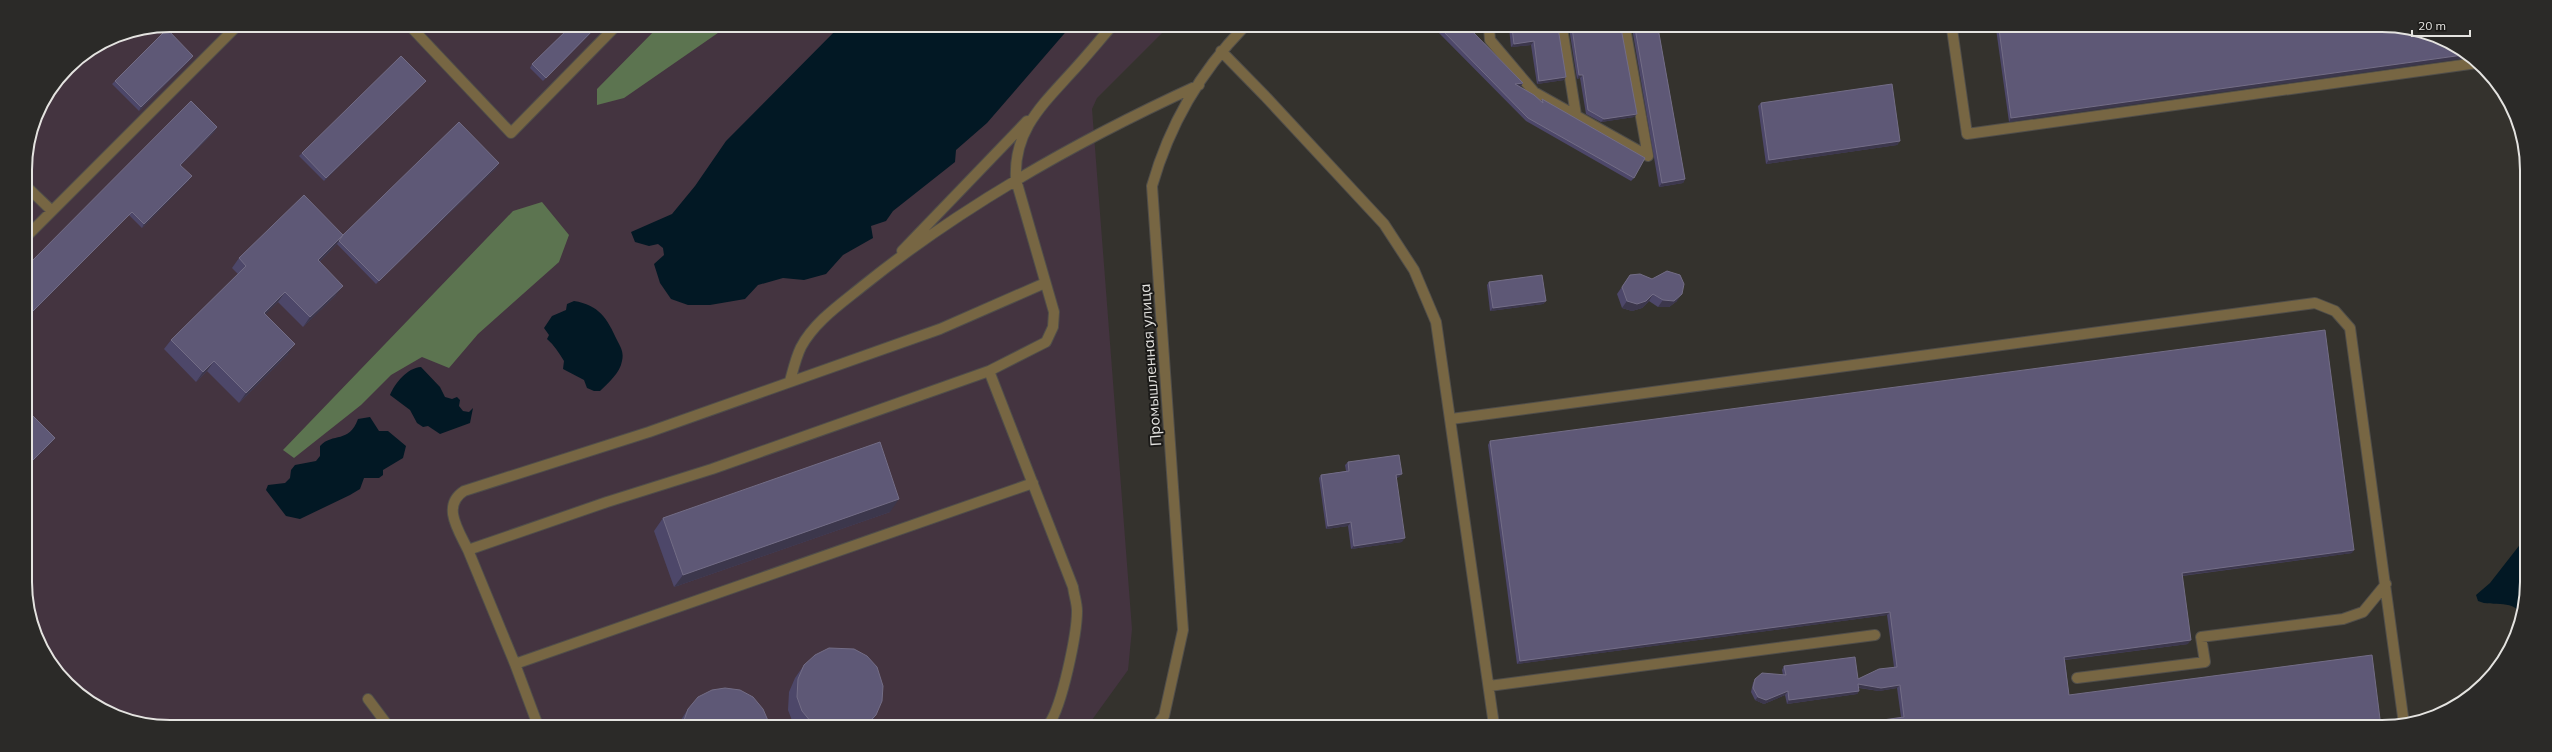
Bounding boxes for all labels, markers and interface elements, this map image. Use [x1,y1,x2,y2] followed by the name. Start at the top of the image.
[2412,12,2470,38] scale bar
[2418,18,2446,33] text: 20 m
[1135,283,1165,447] street label: Промышленная улица

